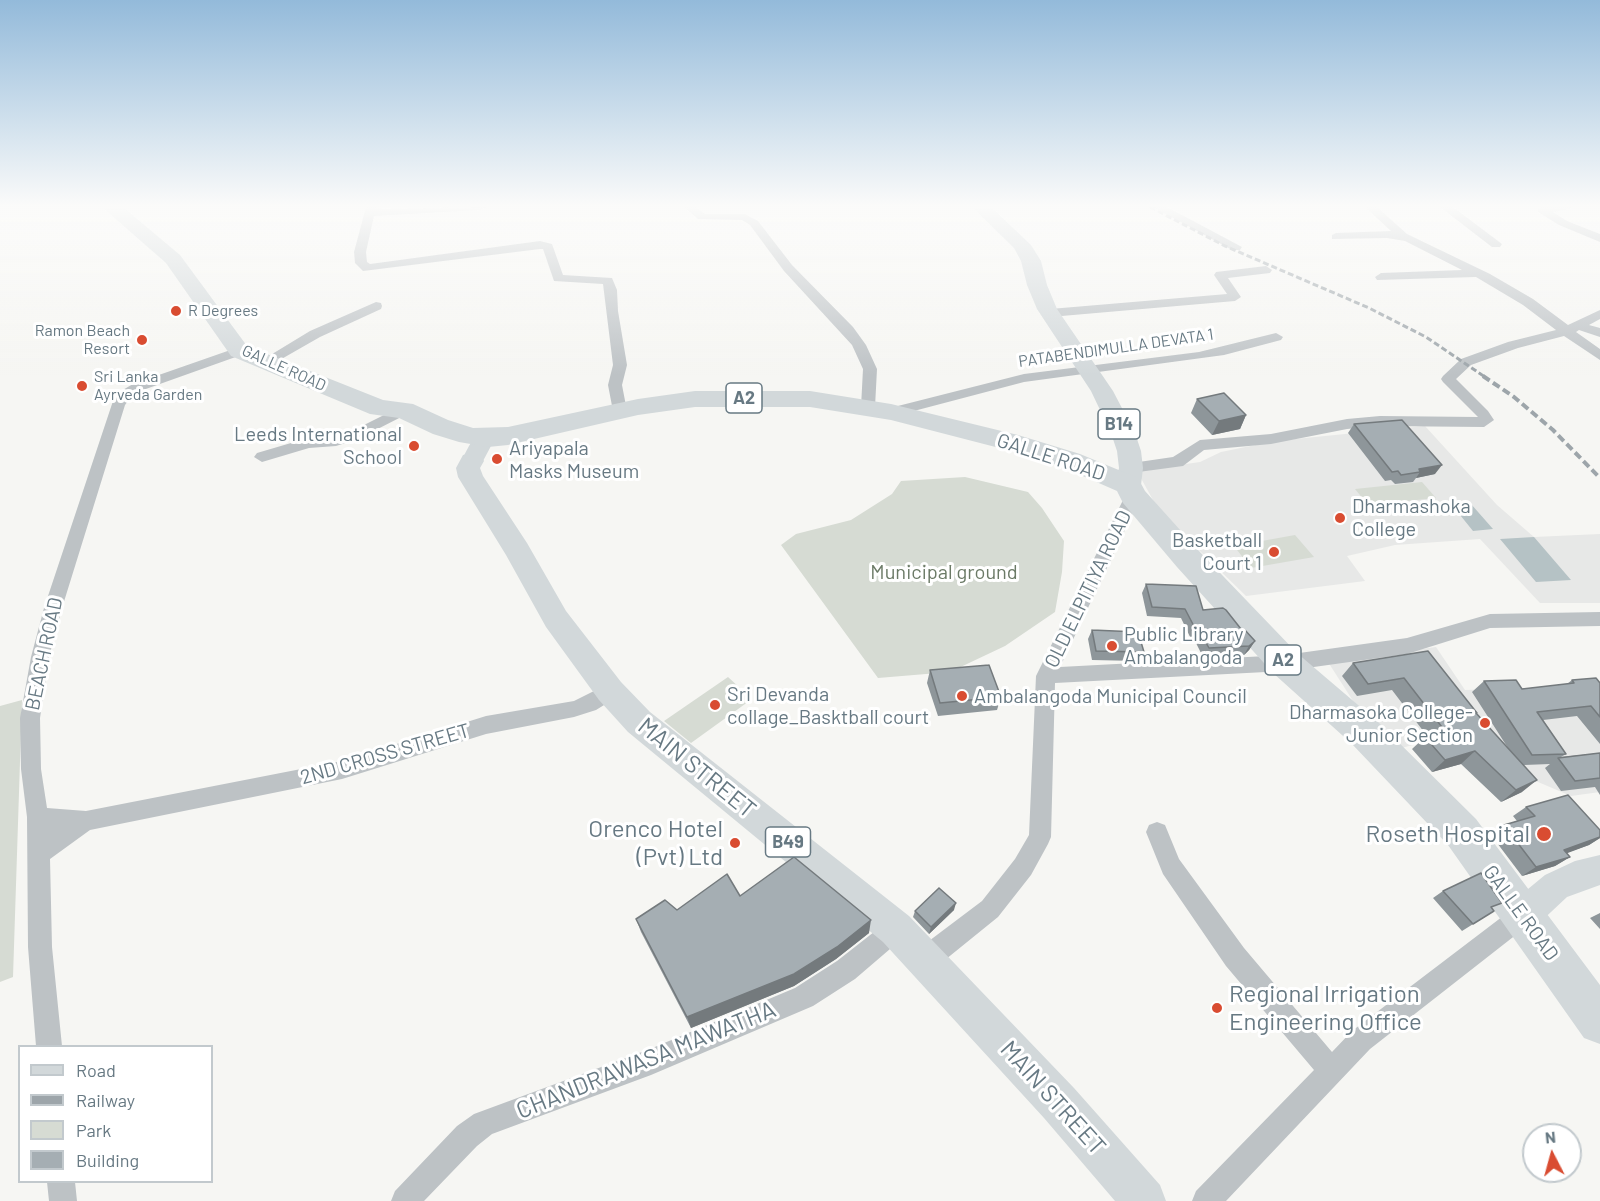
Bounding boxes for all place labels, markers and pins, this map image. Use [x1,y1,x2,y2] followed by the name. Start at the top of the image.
[188,301,258,321] place label: R Degrees
[169,304,183,318] marker: R Degrees
[35,321,130,359] place label: Ramon Beach Resort
[135,333,149,347] marker: Ramon Beach Resort
[94,367,202,405] place label: Sri Lanka Ayrveda Garden
[75,379,89,393] marker: Sri Lanka Ayrveda Garden
[234,422,402,469] place label: Leeds International School
[509,436,639,483] place label: Ariyapala Masks Museum
[407,439,421,453] marker: Leeds International School
[490,452,504,466] marker: Ariyapala Masks Museum
[1352,494,1471,541] place label: Dharmashoka College
[1333,511,1347,525] marker: Dharmashoka College
[1172,528,1262,575] place label: Basketball Court 1
[1267,545,1281,559] marker: Basketball Court 1
[1124,622,1243,669] place label: Public Library Ambalangoda
[1105,639,1119,653] marker: Public Library Ambalangoda
[727,682,929,729] place label: Sri Devanda collage_Basktball court
[974,684,1247,708] place label: Ambalangoda Municipal Council
[955,689,969,703] marker: Ambalangoda Municipal Council
[708,698,722,712] marker: Sri Devanda collage_Basktball court
[1289,700,1473,747] place label: Dharmasoka College- Junior Section
[1478,716,1492,730] marker: Dharmasoka College- Junior Section
[588,815,723,871] place label: Orenco Hotel (Pvt) Ltd
[1365,820,1530,848] place label: Roseth Hospital
[1535,825,1553,843] marker: Roseth Hospital
[728,836,742,850] marker: Orenco Hotel (Pvt) Ltd
[1229,980,1422,1036] place label: Regional Irrigation Engineering Office
[1210,1001,1224,1015] marker: Regional Irrigation Engineering Office

